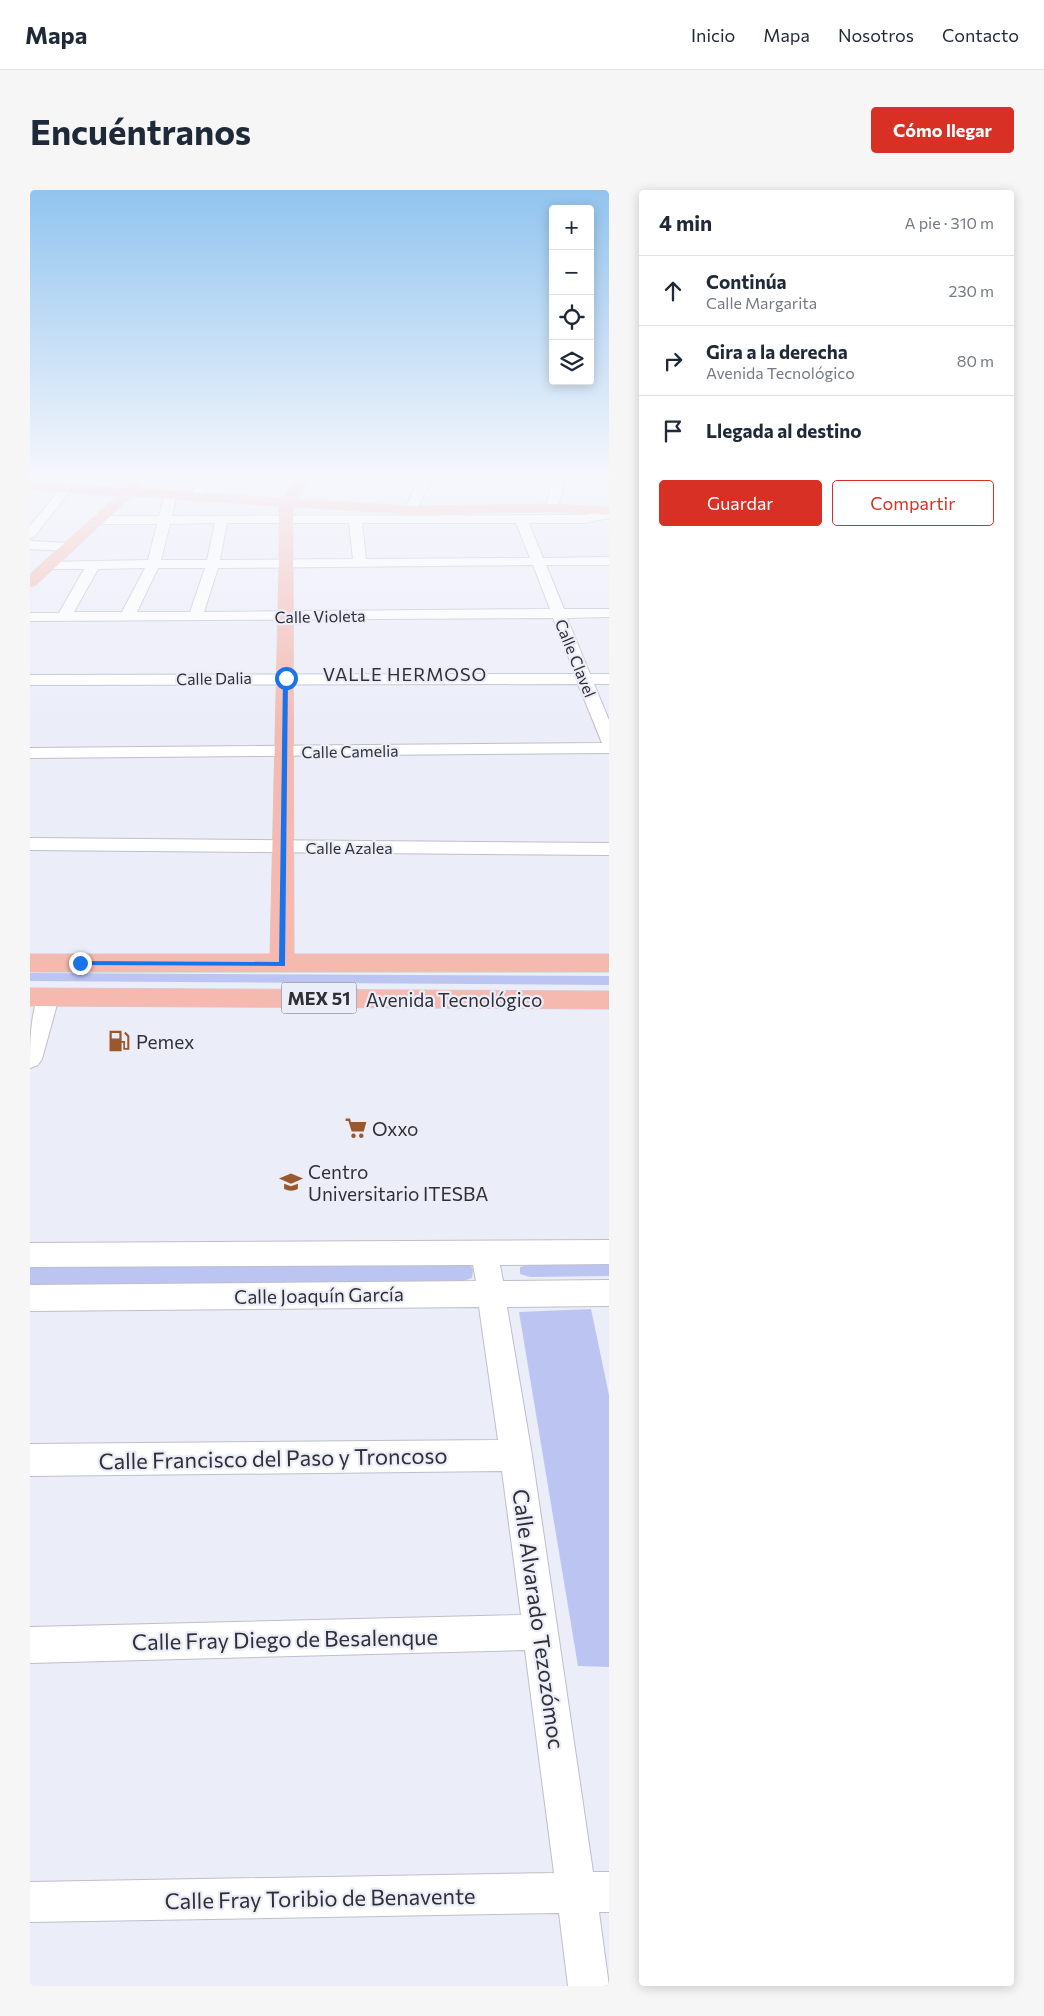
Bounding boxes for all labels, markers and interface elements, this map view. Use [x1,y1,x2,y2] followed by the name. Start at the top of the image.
[25,20,87,49] text: Mapa
[691,24,735,46] text: Inicio
[763,24,810,46] text: Mapa
[838,24,914,46] text: Nosotros
[942,24,1019,46] text: Contacto
[871,107,1014,153] button: Cómo llegar
[30,109,251,152] text: Encuéntranos
[549,205,594,385] map controls
[549,205,594,250] button: +
[659,210,712,235] text: 4 min
[905,213,994,232] text: A pie · 310 m
[549,250,594,295] button: −
[706,270,787,293] text: Continúa
[659,277,687,305] icon: ahead
[949,281,994,300] text: 230 m
[706,293,817,312] text: Calle Margarita
[549,295,594,340] button: locate
[549,340,594,385] button: layers
[706,340,848,363] text: Gira a la derecha
[659,347,687,375] icon: right
[957,351,994,370] text: 80 m
[706,363,855,382] text: Avenida Tecnológico
[659,417,687,445] icon: arrive
[706,419,862,442] text: Llegada al destino
[659,480,822,526] button: Guardar
[832,480,994,526] button: Compartir
[274,606,366,626] street label: Calle Violeta
[552,616,600,700] street label: Calle Clavel
[323,663,487,685] district label: VALLE HERMOSO
[275,667,298,690] route start
[176,668,252,688] street label: Calle Dalia
[301,741,399,761] street label: Calle Camelia
[305,838,393,857] street label: Calle Azalea
[69,952,92,975] route end
[282,982,356,1014] road number: MEX 51
[366,988,542,1011] street label: Avenida Tecnológico
[106,1028,132,1054] fuel station icon: Pemex
[136,1030,194,1053] place label: Pemex
[343,1115,369,1141] supermarket icon: Oxxo
[372,1117,418,1140] place label: Oxxo
[308,1160,488,1205] place label: Centro Universitario ITESBA
[278,1169,304,1195] school or university icon: Centro Universitario ITESBA
[234,1282,404,1308] street label: Calle Joaquín García
[98,1441,448,1475] street label: Calle Francisco del Paso y Troncoso
[507,1487,571,1751] street label: Calle Alvarado Tezozómoc
[132,1623,438,1655] street label: Calle Fray Diego de Besalenque
[164,1882,476,1914] street label: Calle Fray Toribio de Benavente

